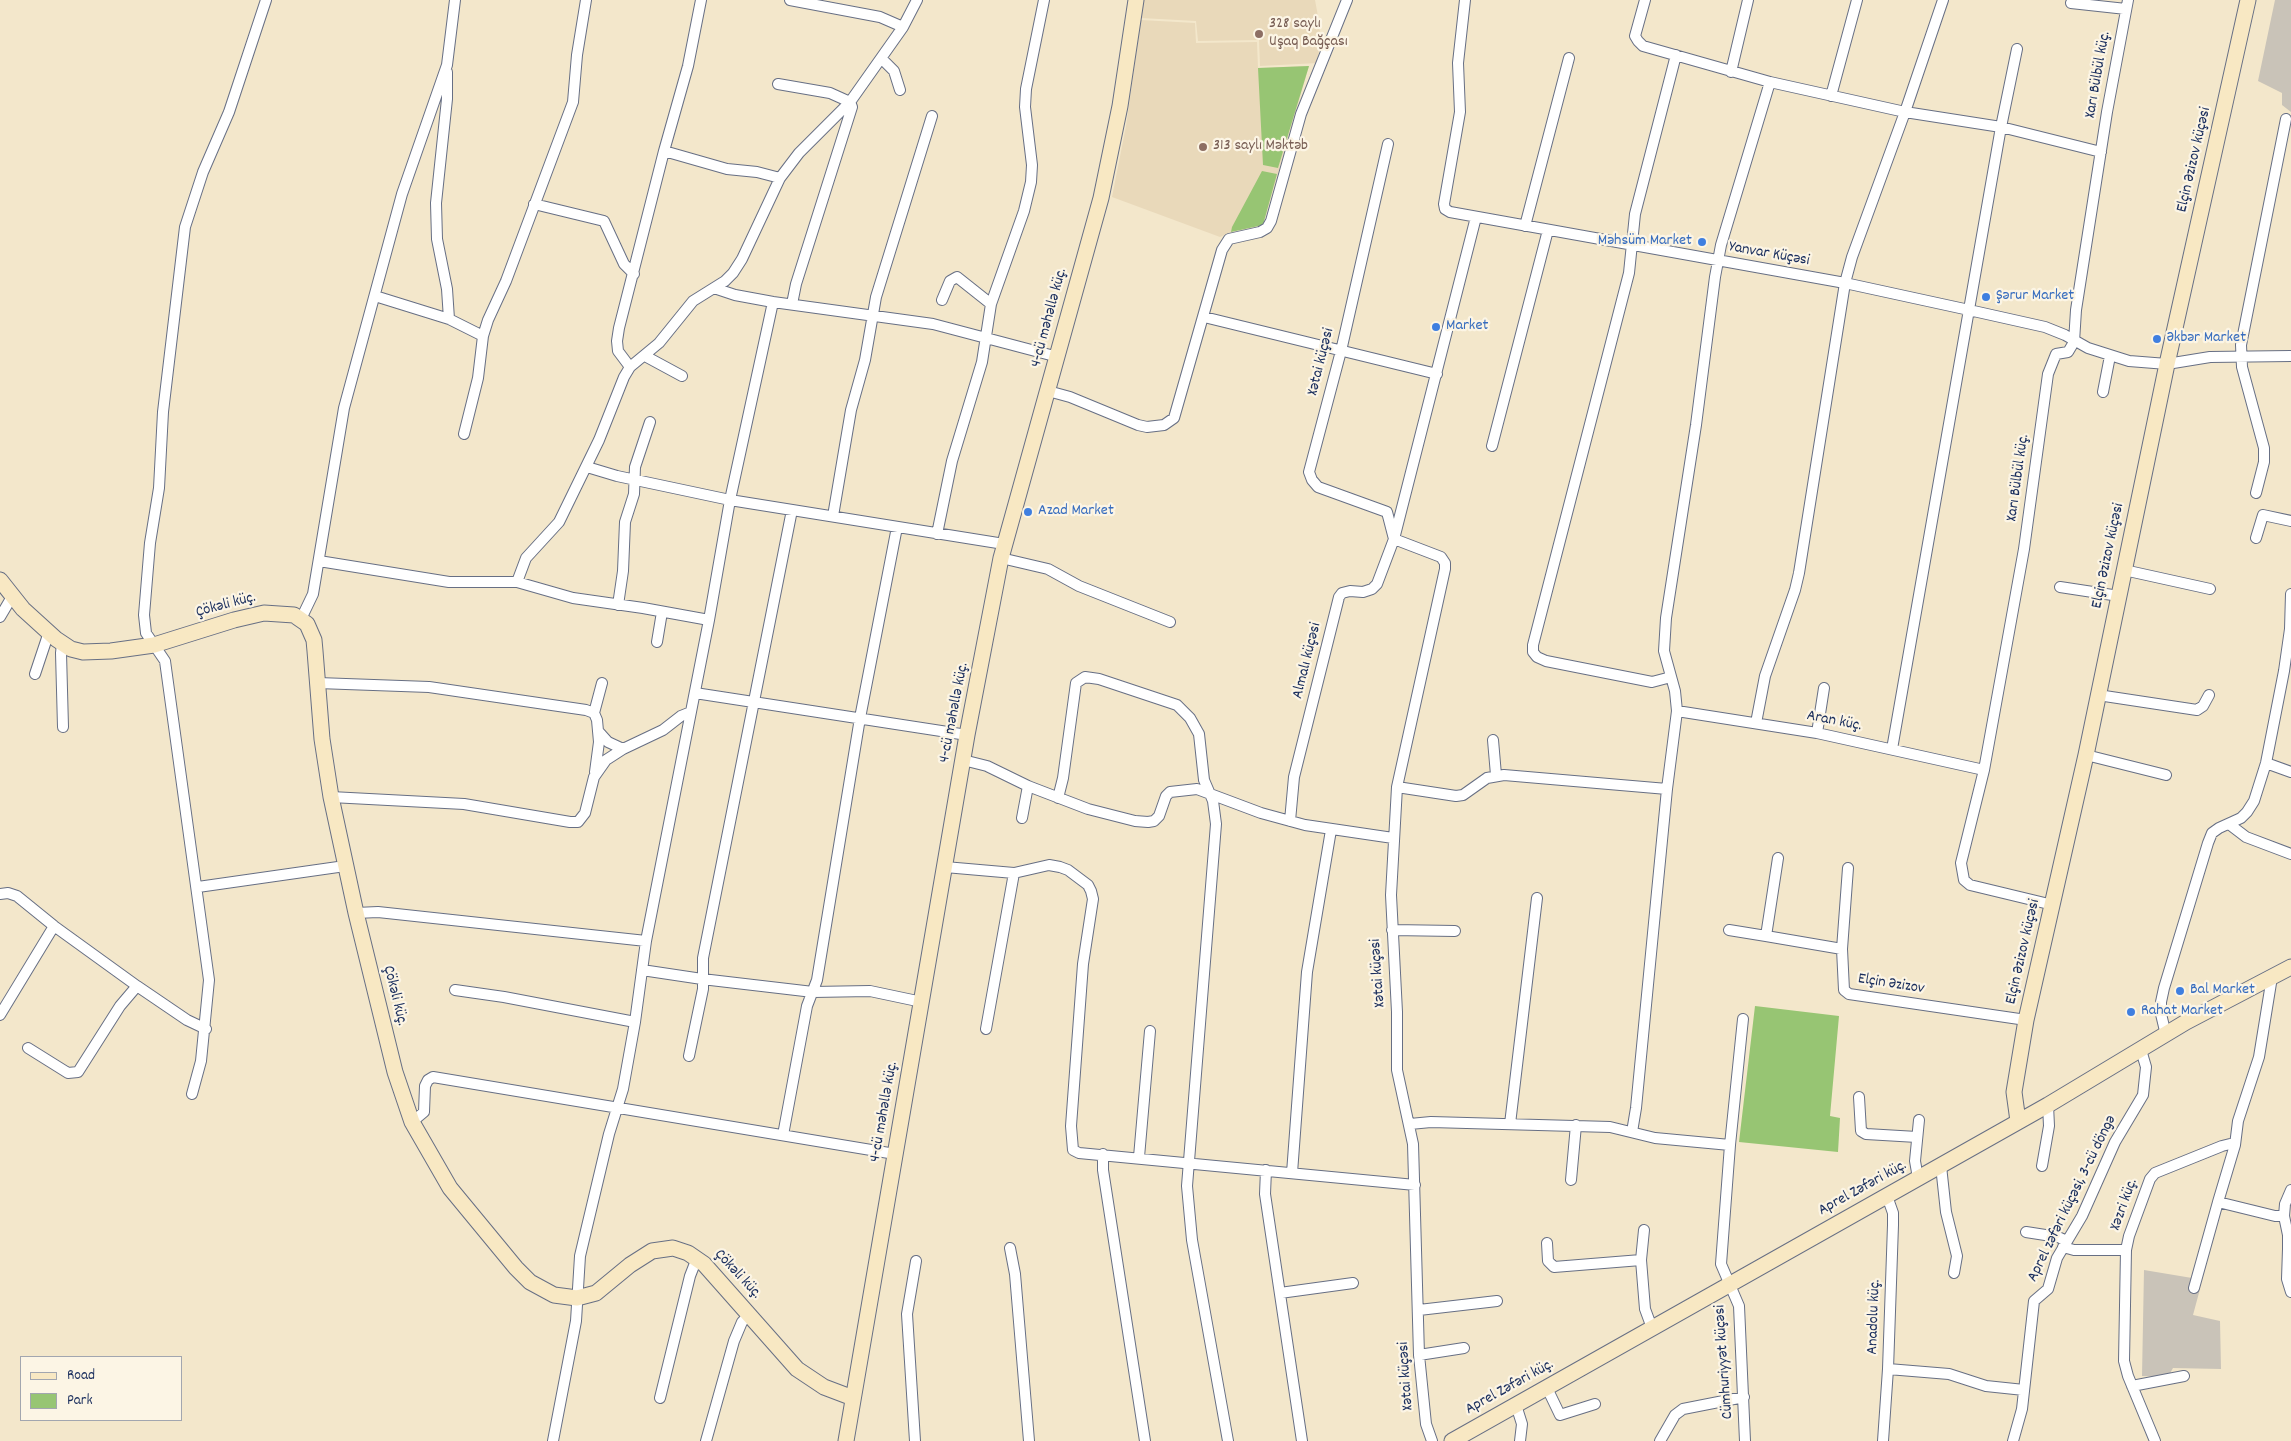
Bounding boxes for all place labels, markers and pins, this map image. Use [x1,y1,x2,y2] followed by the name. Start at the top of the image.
[1269,15,1348,53] place label: 328 saylı Uşaq Bağçası
[1253,28,1265,40] marker: 328 saylı Uşaq Bağçası
[1213,137,1308,157] place label: 313 saylı Məktəb
[1197,141,1209,153] marker: 313 saylı Məktəb
[1598,232,1692,252] place label: Məhsüm Market
[1696,236,1708,248] marker: Məhsüm Market
[1996,287,2074,307] place label: Şərur Market
[1980,291,1992,303] marker: Şərur Market
[1446,317,1488,337] place label: Market
[1430,321,1442,333] marker: Market
[2167,329,2246,349] place label: Əkbər Market
[2151,333,2163,345] marker: Əkbər Market
[1038,502,1114,522] place label: Azad Market
[1022,506,1034,518] marker: Azad Market
[2190,981,2255,1001] place label: Bal Market
[2174,985,2186,997] marker: Bal Market
[2141,1002,2223,1022] place label: Rahat Market
[2125,1006,2137,1018] marker: Rahat Market

